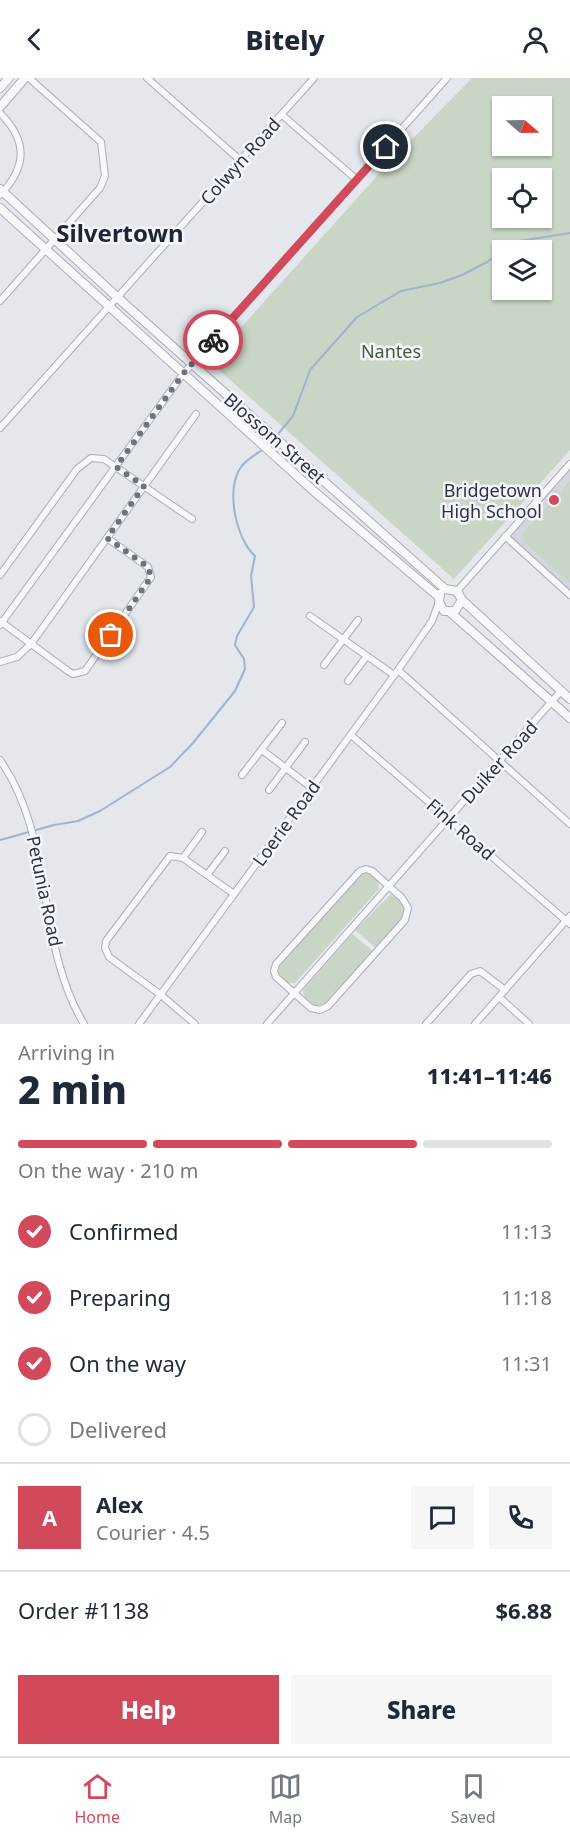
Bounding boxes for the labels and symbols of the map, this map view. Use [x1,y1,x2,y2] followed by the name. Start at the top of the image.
[492,96,552,156] north arrow
[195,112,285,210] street label: Colwyn Road
[360,121,411,172] pin
[56,216,184,249] district label: Silvertown
[183,310,243,370] courier
[361,339,421,363] park label: Nantes
[219,387,331,489] street label: Blossom Street
[441,478,542,523] place label: Bridgetown High School
[547,493,561,507] marker: Bridgetown High School
[85,609,136,660] pin
[455,715,543,809] street label: Duiker Road
[247,775,325,871] street label: Loerie Road
[422,793,500,865] street label: Fink Road
[22,833,68,949] street label: Petunia Road

